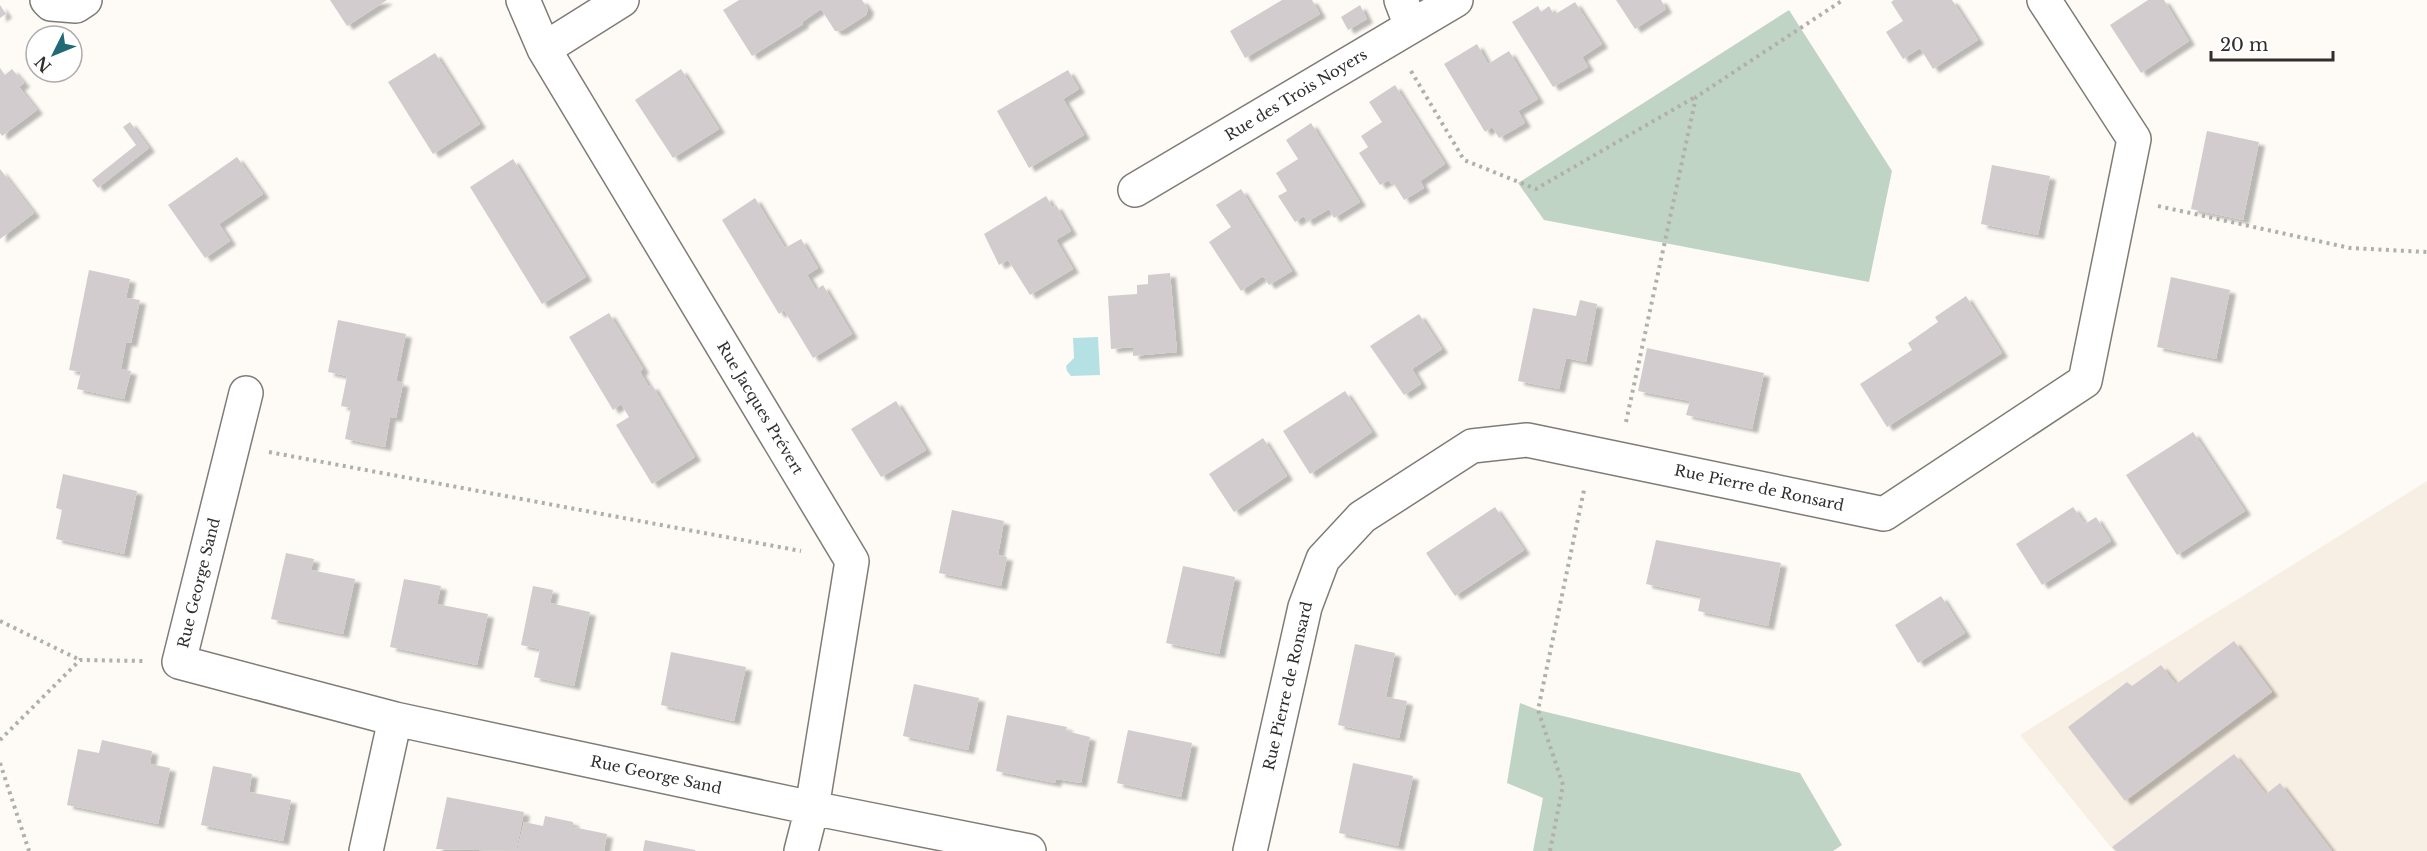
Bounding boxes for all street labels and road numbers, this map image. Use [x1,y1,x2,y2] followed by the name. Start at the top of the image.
[1221,44,1370,145] street label: Rue des Trois Noyers
[713,338,808,478] street label: Rue Jacques Prévert
[1673,460,1846,515] street label: Rue Pierre de Ronsard
[173,516,224,650] street label: Rue George Sand
[1259,600,1316,772] street label: Rue Pierre de Ronsard
[589,751,723,798] street label: Rue George Sand

